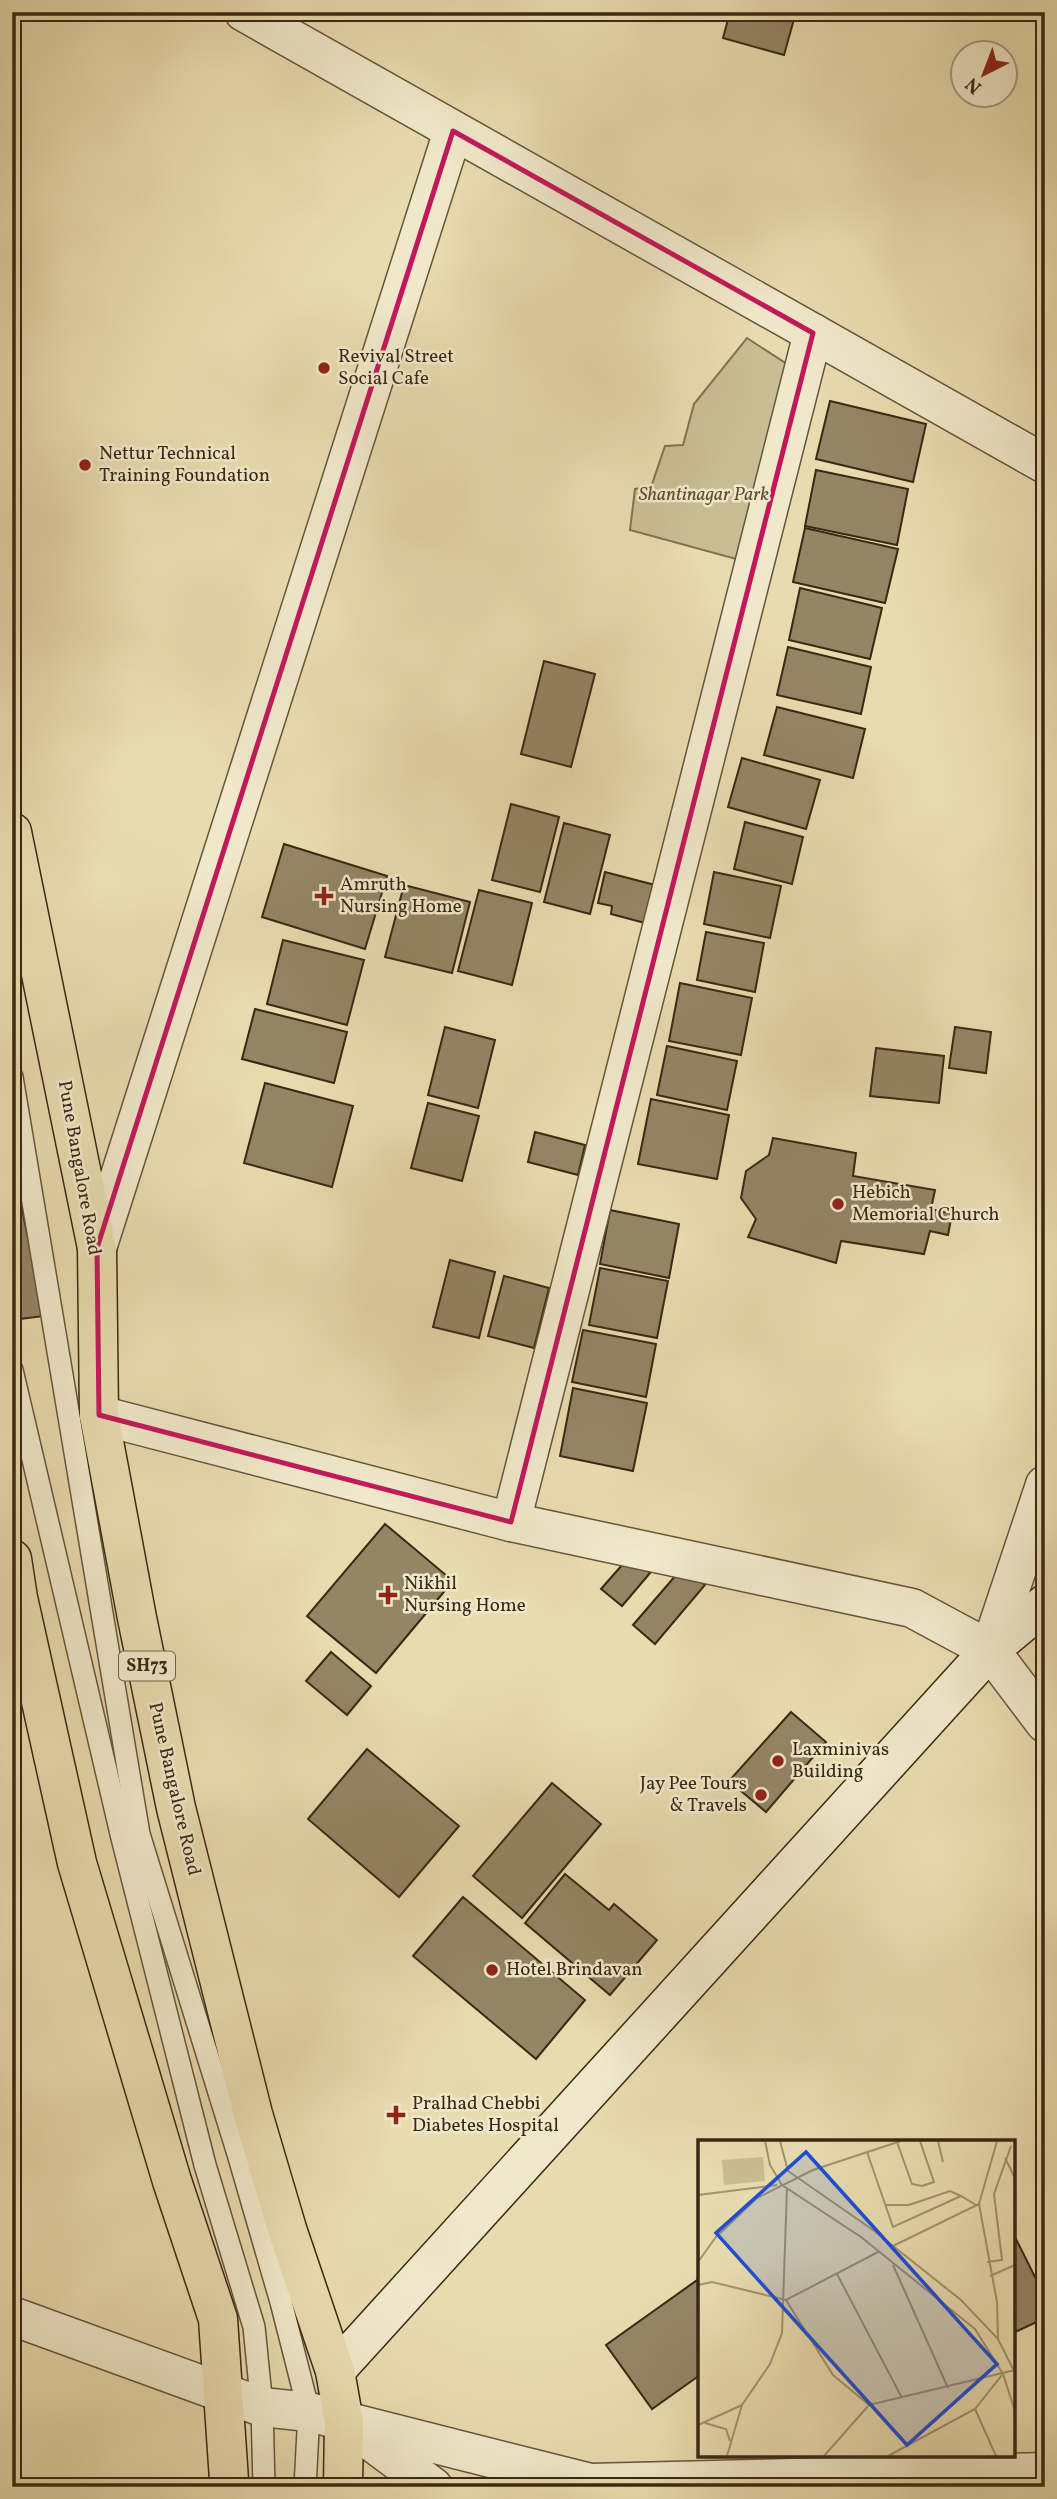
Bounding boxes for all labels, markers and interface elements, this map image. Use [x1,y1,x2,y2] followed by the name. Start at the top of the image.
[948,38,1018,108] north arrow
[960,71,988,99] text: N
[338,344,454,392] place label: Revival Street Social Cafe
[316,360,332,376] marker: Revival Street Social Cafe
[99,441,270,489] place label: Nettur Technical Training Foundation
[77,457,93,473] marker: Nettur Technical Training Foundation
[639,482,769,508] park label: Shantinagar Park
[340,872,462,920] place label: Amruth Nursing Home
[314,886,334,906] marker: Amruth Nursing Home
[51,1078,107,1258] street label: Pune Bangalore Road
[852,1180,1000,1228] place label: Hebich Memorial Church
[830,1196,846,1212] marker: Hebich Memorial Church
[404,1571,526,1619] place label: Nikhil Nursing Home
[378,1585,398,1605] marker: Nikhil Nursing Home
[119,1652,175,1680] road number: SH73
[141,1700,207,1878] street label: Pune Bangalore Road
[792,1737,889,1785] place label: Laxminivas Building
[770,1753,786,1769] marker: Laxminivas Building
[640,1771,747,1819] place label: Jay Pee Tours & Travels
[753,1787,769,1803] marker: Jay Pee Tours & Travels
[506,1957,643,1983] place label: Hotel Brindavan
[484,1962,500,1978] marker: Hotel Brindavan
[412,2091,559,2139] place label: Pralhad Chebbi Diabetes Hospital
[386,2105,406,2125] marker: Pralhad Chebbi Diabetes Hospital
[698,2140,1015,2457] inset map

